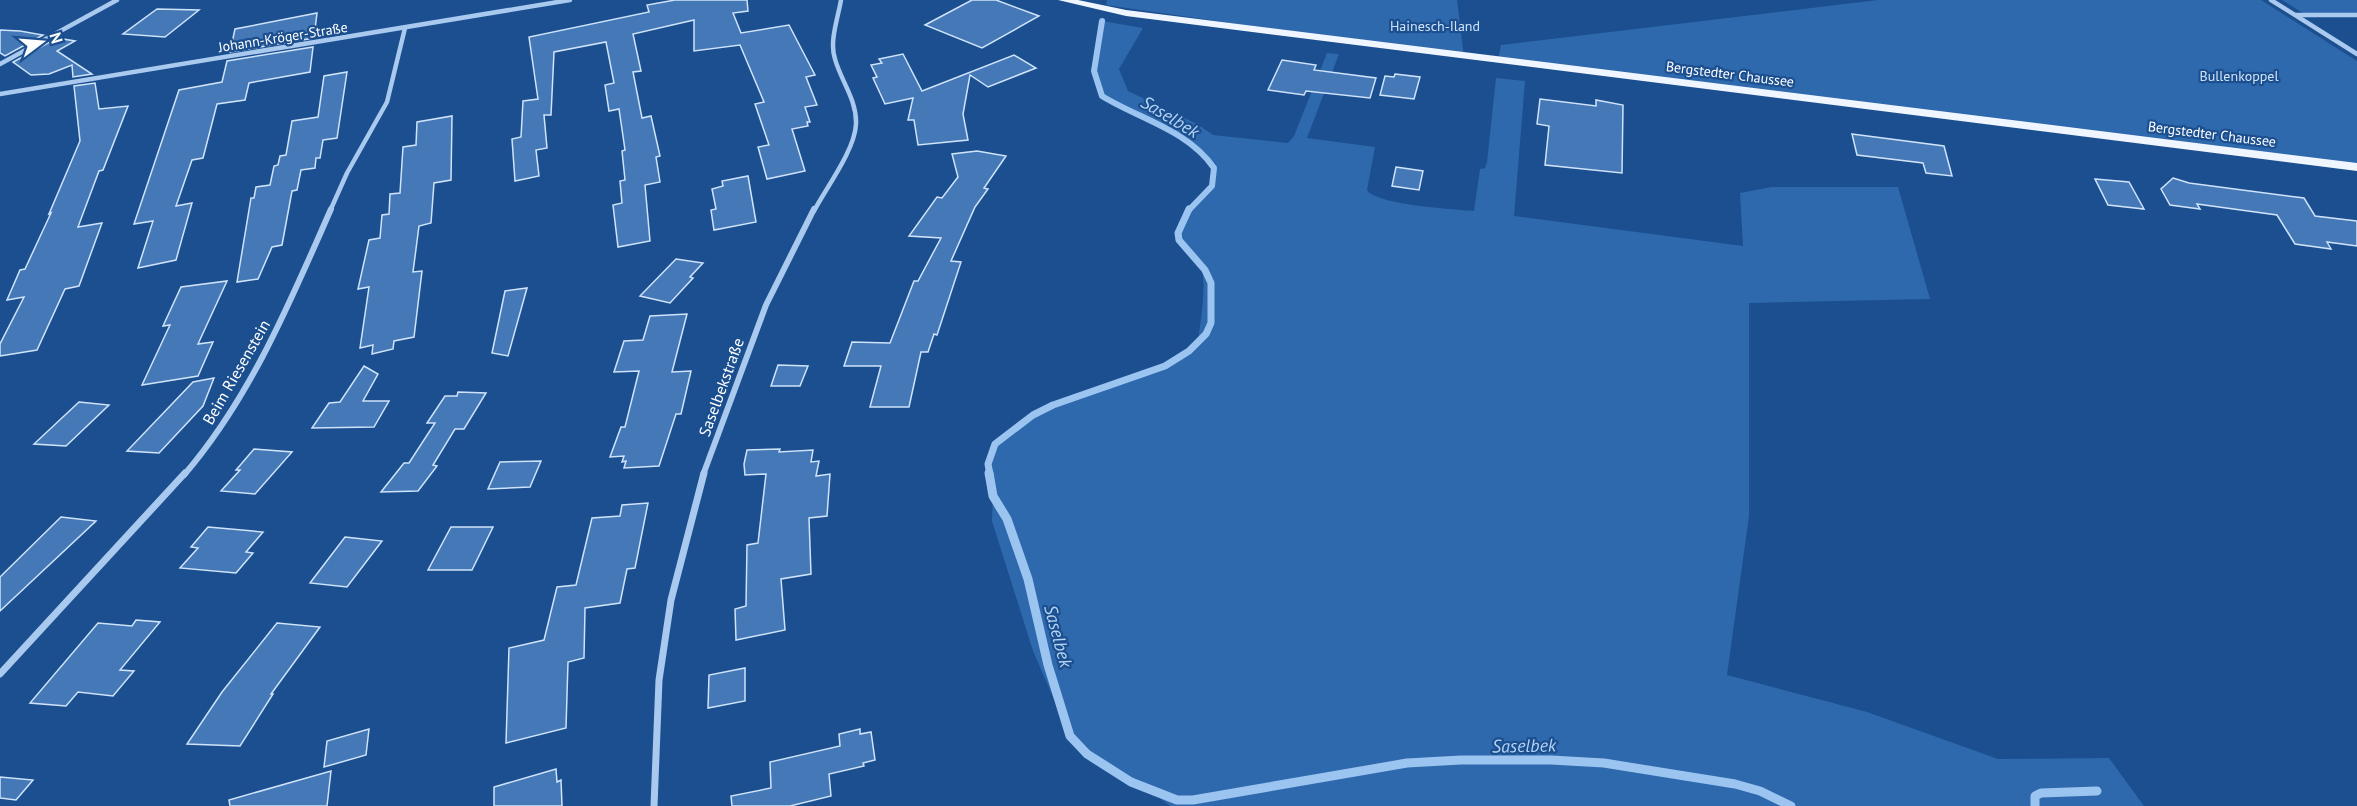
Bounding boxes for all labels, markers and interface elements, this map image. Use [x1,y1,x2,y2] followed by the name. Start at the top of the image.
[12,12,72,72] north arrow
[1390,17,1480,35] park label: Hainesch-Iland
[216,18,349,56] street label: Johann-Kröger-Straße
[45,30,67,46] text: N
[1665,57,1795,91] street label: Bergstedter Chaussee
[2199,67,2279,85] park label: Bullenkoppel
[1137,90,1204,143] water label: Saselbek
[2147,117,2277,151] street label: Bergstedter Chaussee
[198,316,274,428] street label: Beim Riesenstein
[694,335,748,439] street label: Saselbekstraße
[1039,602,1078,671] water label: Saselbek
[1492,733,1557,758] water label: Saselbek

